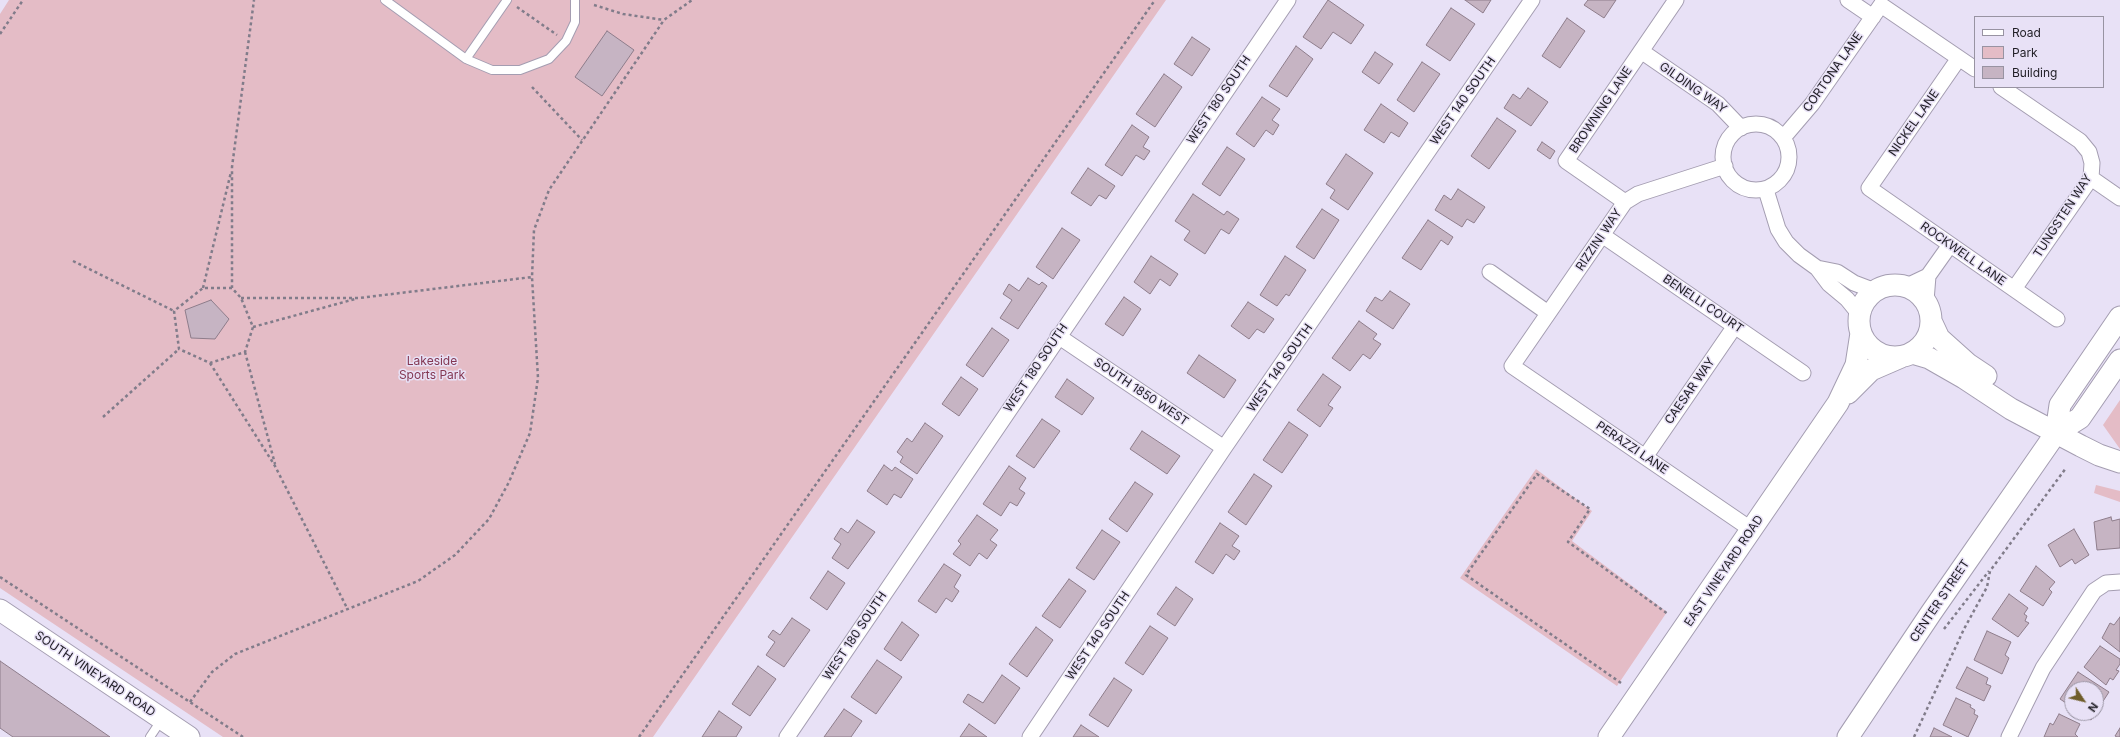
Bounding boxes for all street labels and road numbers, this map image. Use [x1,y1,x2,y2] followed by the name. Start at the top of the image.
[1800,29,1866,115] street label: CORTONA LANE
[1184,53,1254,147] street label: WEST 180 SOUTH
[1427,54,1499,148] street label: WEST 140 SOUTH
[1657,59,1729,117] street label: GILDING WAY
[1567,64,1635,156] street label: BROWNING LANE
[1886,87,1942,159] street label: NICKEL LANE
[2031,172,2095,260] street label: TUNGSTEN WAY
[1573,206,1625,274] street label: RIZZINI WAY
[1917,219,2009,289] street label: ROCKWELL LANE
[1660,272,1746,336] street label: BENELLI COURT
[1001,321,1071,415] street label: WEST 180 SOUTH
[1244,321,1316,415] street label: WEST 140 SOUTH
[1091,355,1191,429] street label: SOUTH 1850 WEST
[1662,355,1718,427] street label: CAESAR WAY
[1593,419,1671,477] street label: PERAZZI LANE
[1681,513,1767,629] street label: EAST VINEYARD ROAD
[1907,557,1973,645] street label: CENTER STREET
[820,589,890,683] street label: WEST 180 SOUTH
[1063,589,1133,683] street label: WEST 140 SOUTH
[32,628,158,720] street label: SOUTH VINEYARD ROAD

